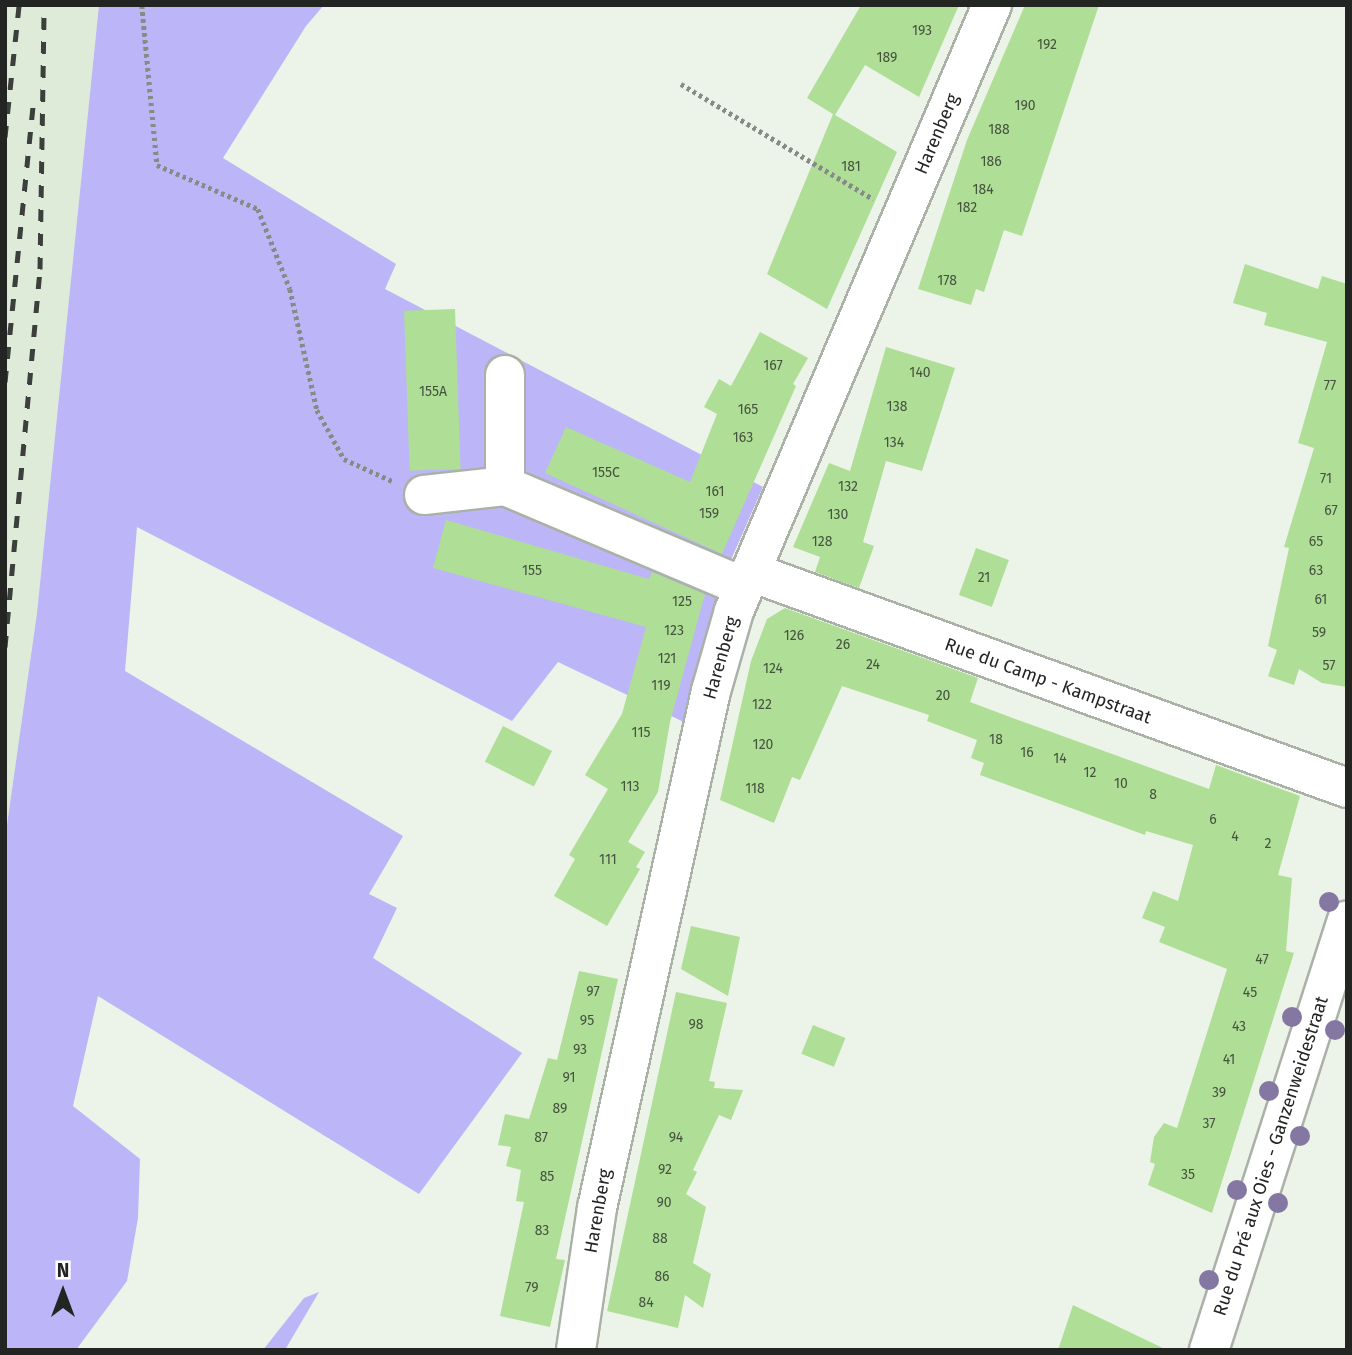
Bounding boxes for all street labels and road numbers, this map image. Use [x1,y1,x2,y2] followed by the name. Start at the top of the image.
[910,91,964,177] street label: Harenberg
[699,614,743,702] street label: Harenberg
[942,634,1154,728] street label: Rue du Camp - Kampstraat
[1209,993,1333,1319] street label: Rue du Pré aux Oies - Ganzenweidestraat
[580,1167,616,1255] street label: Harenberg

